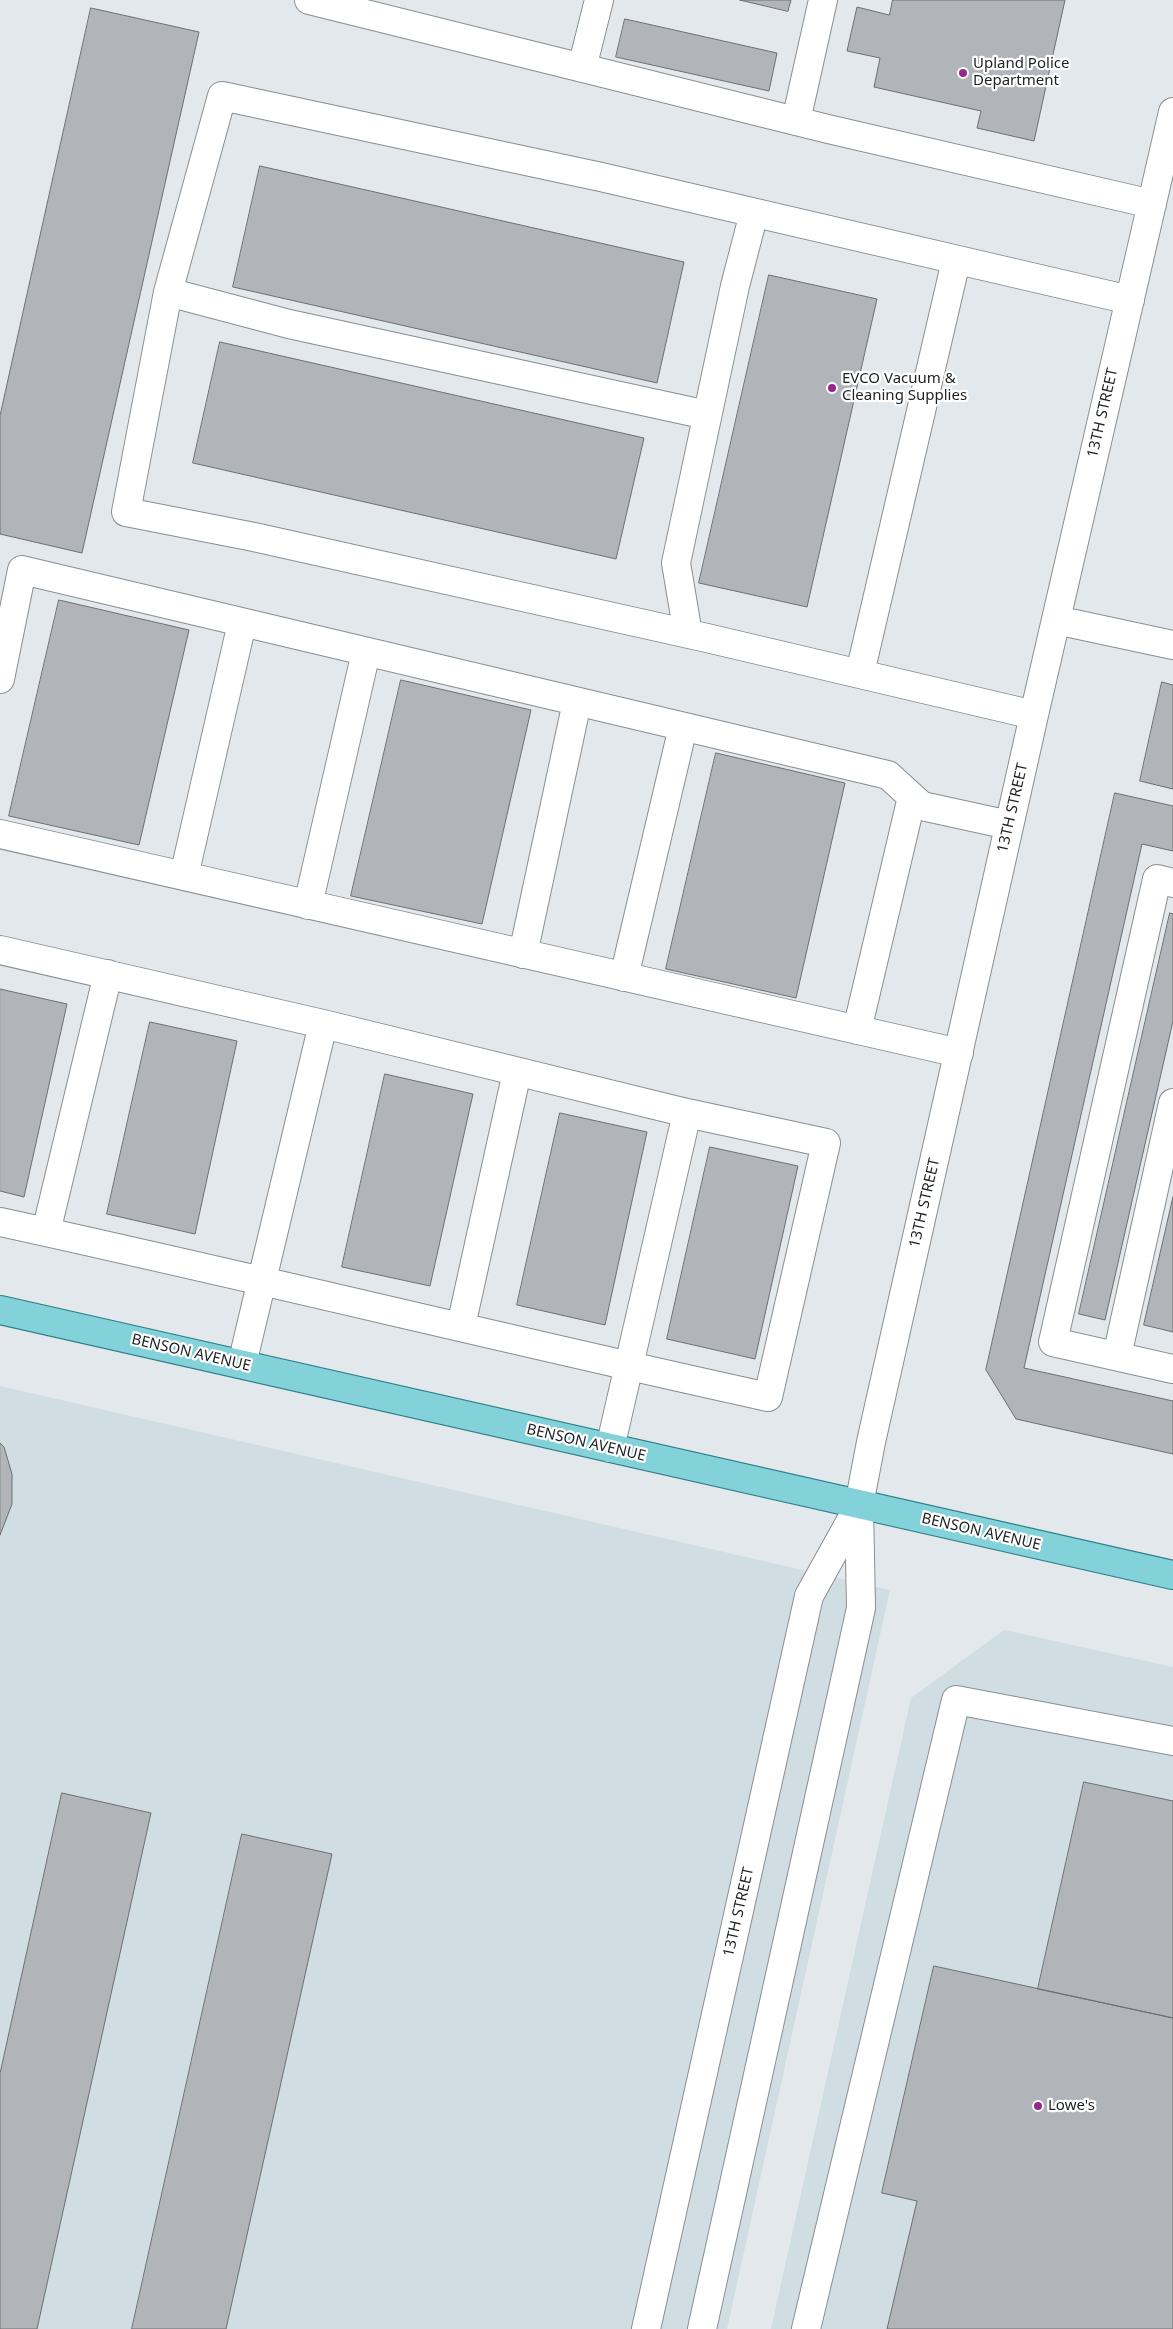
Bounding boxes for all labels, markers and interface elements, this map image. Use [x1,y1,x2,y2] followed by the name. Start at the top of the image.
[973,55,1069,90] place label: Upland Police Department
[957,67,969,79] marker: Upland Police Department
[1084,366,1122,460] street label: 13TH STREET
[842,370,967,405] place label: EVCO Vacuum & Cleaning Supplies
[826,382,838,394] marker: EVCO Vacuum & Cleaning Supplies
[994,761,1032,855] street label: 13TH STREET
[906,1156,944,1250] street label: 13TH STREET
[130,1331,252,1375] street label: BENSON AVENUE
[525,1421,647,1465] street label: BENSON AVENUE
[920,1510,1042,1554] street label: BENSON AVENUE
[720,1865,758,1959] street label: 13TH STREET
[1048,2097,1095,2115] place label: Lowe's
[1032,2100,1044,2112] marker: Lowe's

